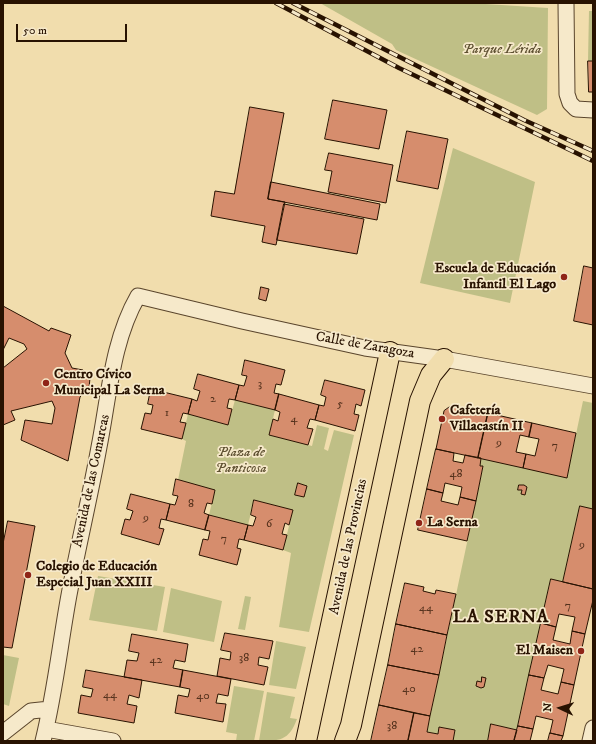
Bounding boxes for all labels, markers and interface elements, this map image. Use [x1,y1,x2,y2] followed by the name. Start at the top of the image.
[18,16,129,42] scale bar
[23,23,47,38] text: 50 m
[463,42,541,58] park label: Parque Lérida
[434,261,556,294] place label: Escuela de Educación Infantil El Lago
[559,272,569,282] marker: Escuela de Educación Infantil El Lago
[314,329,416,363] street label: Calle de Zaragoza
[54,367,165,400] place label: Centro Cívico Municipal La Serna
[41,378,51,388] marker: Centro Cívico Municipal La Serna
[258,378,262,392] house number: 3
[210,393,216,407] house number: 2
[337,398,343,412] house number: 5
[450,403,523,436] place label: Cafetería Villacastín II
[165,407,169,421] house number: 1
[70,413,114,549] street label: Avenida de las Comarcas
[291,413,297,427] house number: 4
[437,414,447,424] marker: Cafetería Villacastín II
[496,437,502,451] house number: 9
[552,440,558,454] house number: 7
[215,445,267,478] park label: Plaza de Panticosa
[450,468,462,482] house number: 48
[326,478,372,616] street label: Avenida de las Provincias
[188,498,194,512] house number: 8
[143,512,149,526] house number: 9
[427,515,478,531] place label: La Serna
[266,518,272,532] house number: 6
[414,518,424,528] marker: La Serna
[221,533,227,547] house number: 7
[579,539,585,553] house number: 9
[36,559,157,592] place label: Colegio de Educación Especial Juan XXIII
[23,570,33,580] marker: Colegio de Educación Especial Juan XXIII
[565,600,571,614] house number: 7
[419,602,433,616] house number: 44
[453,607,549,629] district label: LA SERNA
[411,643,423,657] house number: 42
[516,643,573,659] place label: El Maisen
[576,646,586,656] marker: El Maisen
[239,652,249,666] house number: 38
[150,654,162,668] house number: 42
[402,683,416,697] house number: 40
[540,688,580,728] north arrow
[103,689,117,703] house number: 44
[196,690,210,704] house number: 40
[541,702,555,712] text: N
[387,720,397,734] house number: 38

